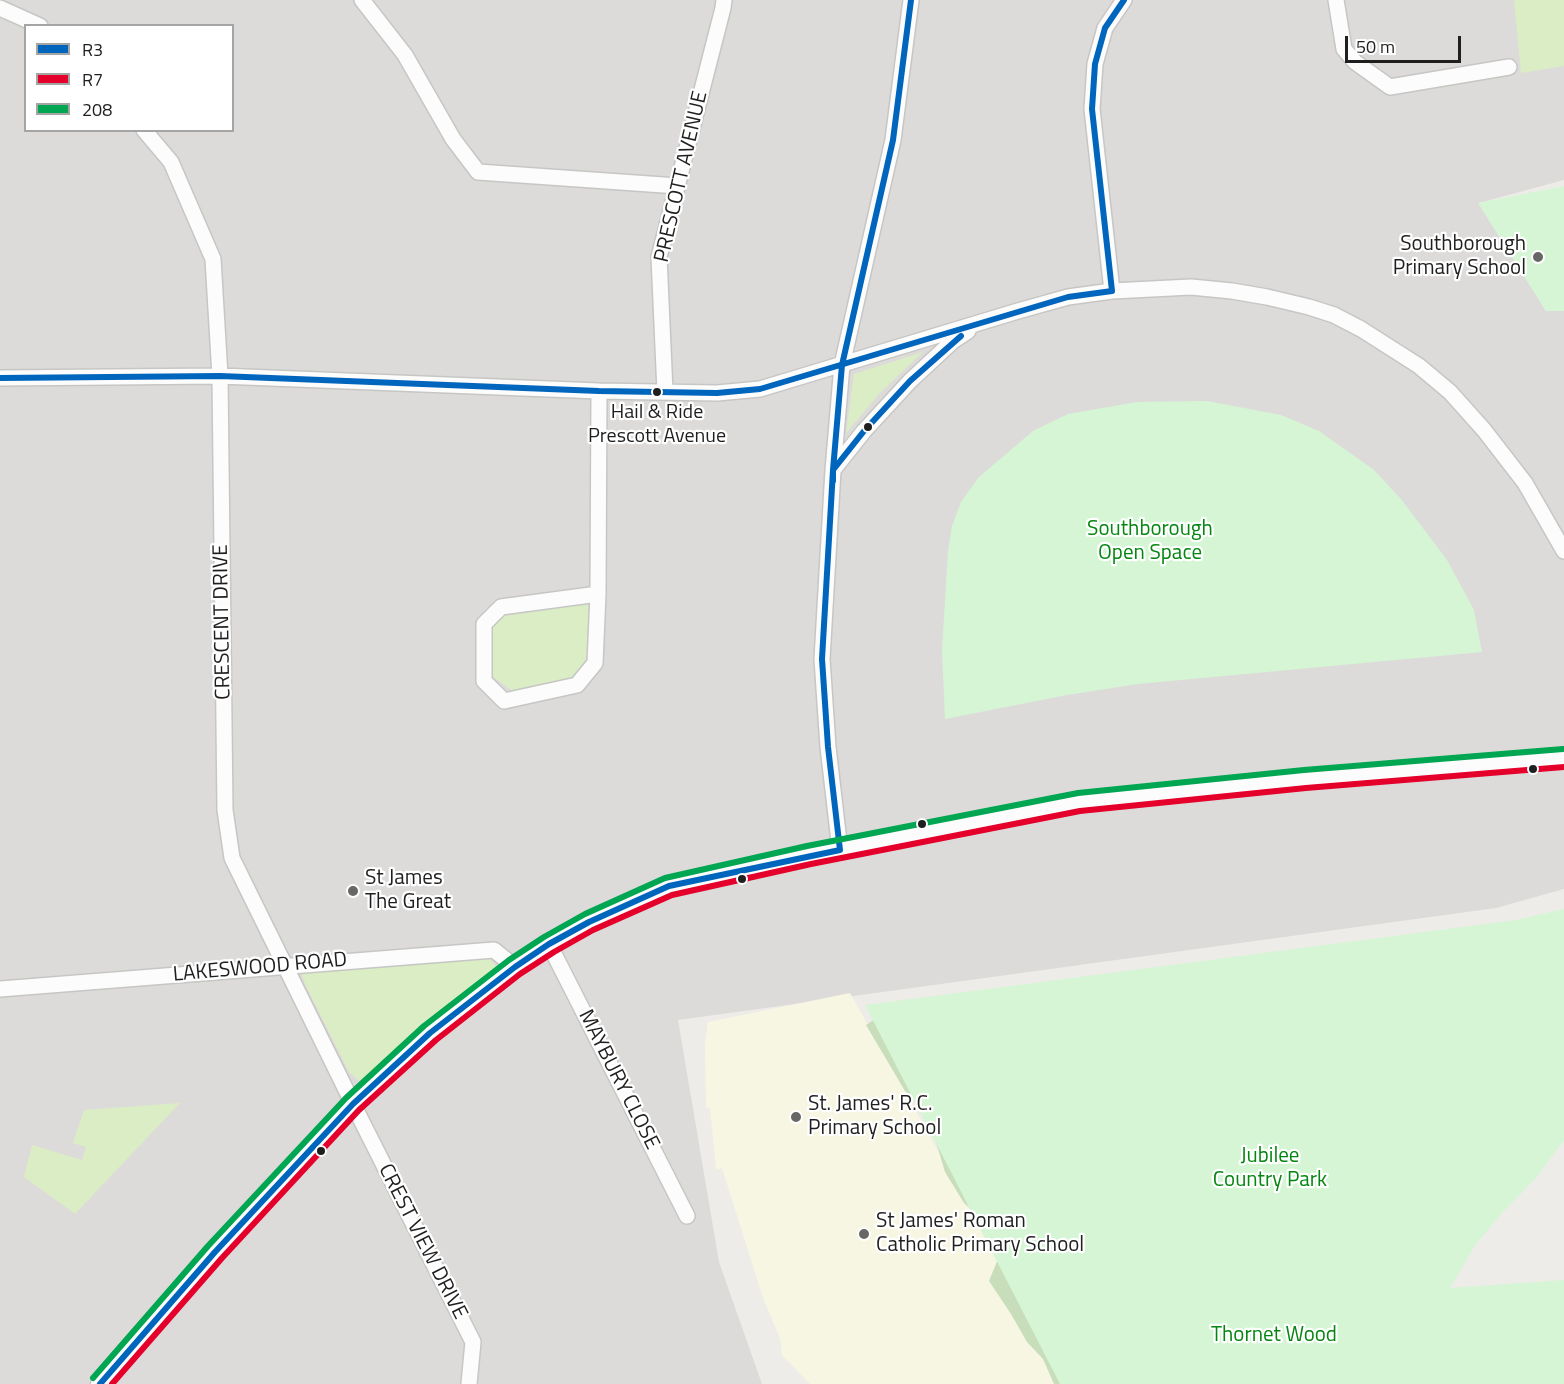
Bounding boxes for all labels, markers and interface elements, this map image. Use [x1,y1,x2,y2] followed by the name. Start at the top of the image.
[24,24,234,132] legend
[1348,24,1464,62] scale bar
[1356,33,1395,60] text: 50 m
[82,36,103,63] text: R3
[82,66,103,93] text: R7
[650,89,714,265] street label: PRESCOTT AVENUE
[82,96,112,123] text: 208
[1393,232,1526,282] place label: Southborough Primary School
[1531,250,1545,264] marker: Southborough Primary School
[651,386,663,398] marker: Hail & Ride Prescott Avenue
[588,401,726,448] place label: Hail & Ride Prescott Avenue
[862,421,874,433] unlabelled marker
[1087,517,1213,567] park label: Southborough Open Space
[209,544,237,700] street label: CRESCENT DRIVE
[1527,763,1539,775] unlabelled marker
[916,818,928,830] unlabelled marker
[365,866,451,916] place label: St James The Great
[736,873,748,885] unlabelled marker
[346,884,360,898] marker: St James The Great
[172,948,348,988] street label: LAKESWOOD ROAD
[572,1006,664,1154] street label: MAYBURY CLOSE
[808,1092,941,1142] place label: St. James' R.C. Primary School
[789,1110,803,1124] marker: St. James' R.C. Primary School
[1213,1144,1327,1194] park label: Jubilee Country Park
[315,1145,327,1157] unlabelled marker
[372,1160,472,1324] street label: CREST VIEW DRIVE
[876,1209,1084,1259] place label: St James' Roman Catholic Primary School
[857,1227,871,1241] marker: St James' Roman Catholic Primary School
[1211,1323,1337,1349] park label: Thornet Wood

